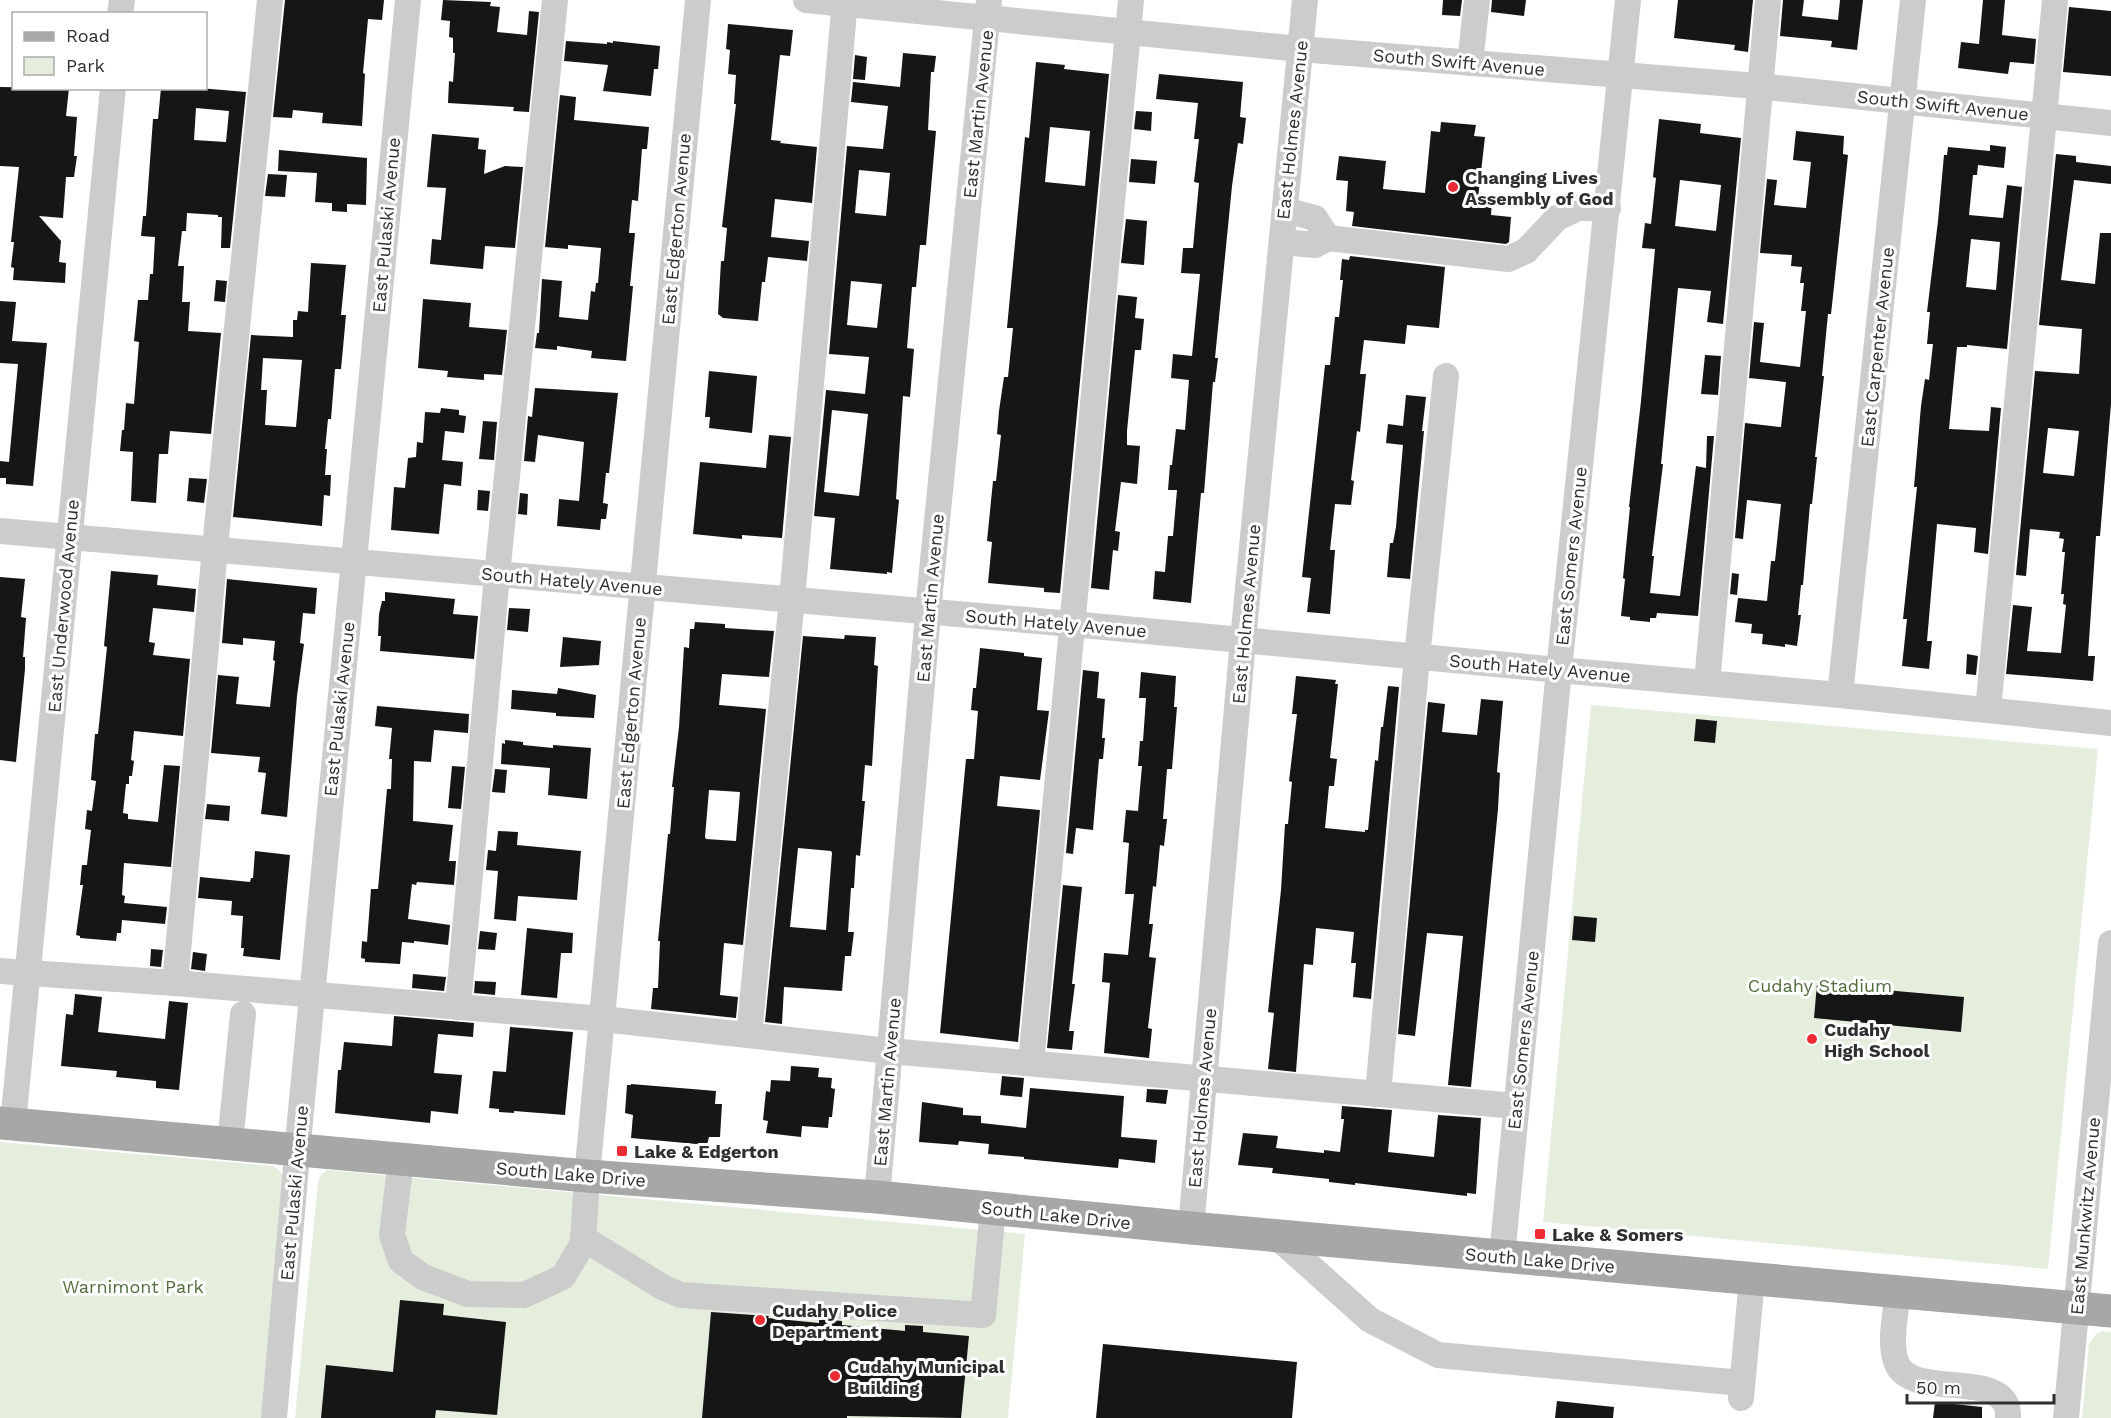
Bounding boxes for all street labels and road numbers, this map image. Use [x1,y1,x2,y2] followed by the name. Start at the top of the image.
[959,29,997,199] street label: East Martin Avenue
[1272,39,1312,221] street label: East Holmes Avenue
[1372,44,1546,80] street label: South Swift Avenue
[1856,86,2030,124] street label: South Swift Avenue
[657,132,695,326] street label: East Edgerton Avenue
[368,136,404,314] street label: East Pulaski Avenue
[1856,246,1898,448] street label: East Carpenter Avenue
[1551,465,1591,647] street label: East Somers Avenue
[43,498,83,714] street label: East Underwood Avenue
[912,513,948,683] street label: East Martin Avenue
[1228,523,1264,705] street label: East Holmes Avenue
[480,563,664,599] street label: South Hately Avenue
[964,605,1148,641] street label: South Hately Avenue
[612,616,650,810] street label: East Edgerton Avenue
[319,620,359,798] street label: East Pulaski Avenue
[1448,650,1632,686] street label: South Hately Avenue
[1503,949,1543,1131] street label: East Somers Avenue
[869,997,905,1167] street label: East Martin Avenue
[1184,1007,1220,1189] street label: East Holmes Avenue
[276,1104,312,1282] street label: East Pulaski Avenue
[2066,1116,2104,1316] street label: East Munkwitz Avenue
[495,1157,647,1191] street label: South Lake Drive
[980,1197,1132,1233] street label: South Lake Drive
[1464,1243,1616,1277] street label: South Lake Drive

